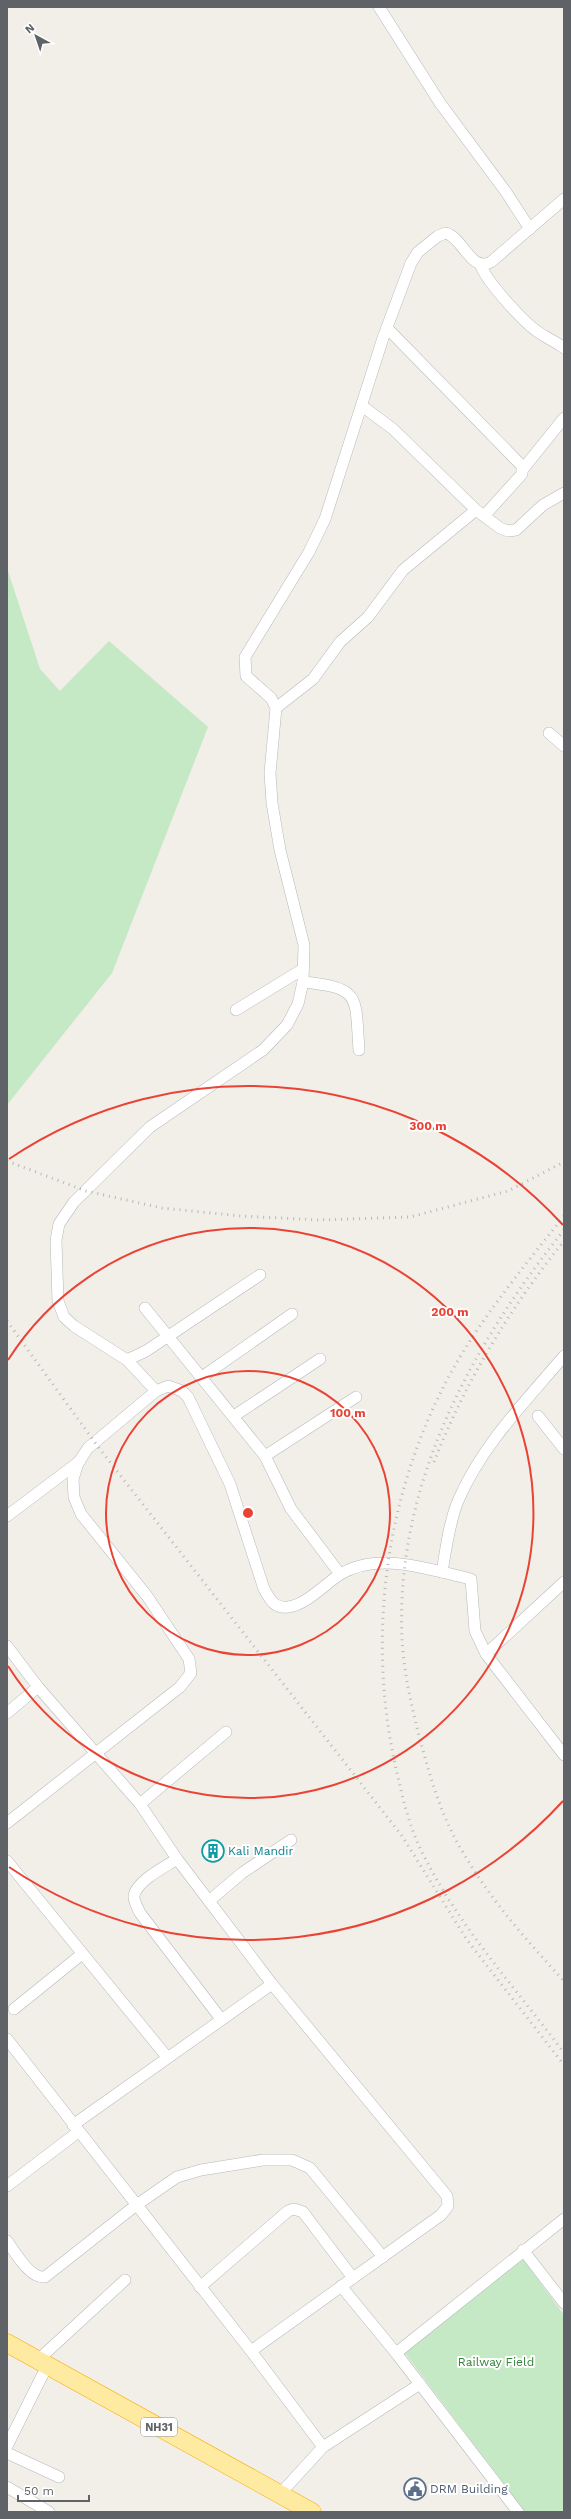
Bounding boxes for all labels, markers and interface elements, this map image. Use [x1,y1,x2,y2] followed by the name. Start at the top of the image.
[16,16,56,56] north arrow
[23,21,37,36] text: N
[409,1119,447,1133] text: 300 m
[431,1305,469,1319] text: 200 m
[330,1406,366,1420] text: 100 m
[241,1506,255,1520] centre of rings
[200,1838,226,1864] building icon: Kali Mandir
[228,1844,294,1858] place label: Kali Mandir
[458,2355,534,2369] park label: Railway Field
[141,2418,177,2436] road number: NH31
[402,2476,428,2502] public building icon: DRM Building
[18,2477,89,2503] scale bar
[430,2482,508,2496] place label: DRM Building
[24,2484,54,2498] text: 50 m

